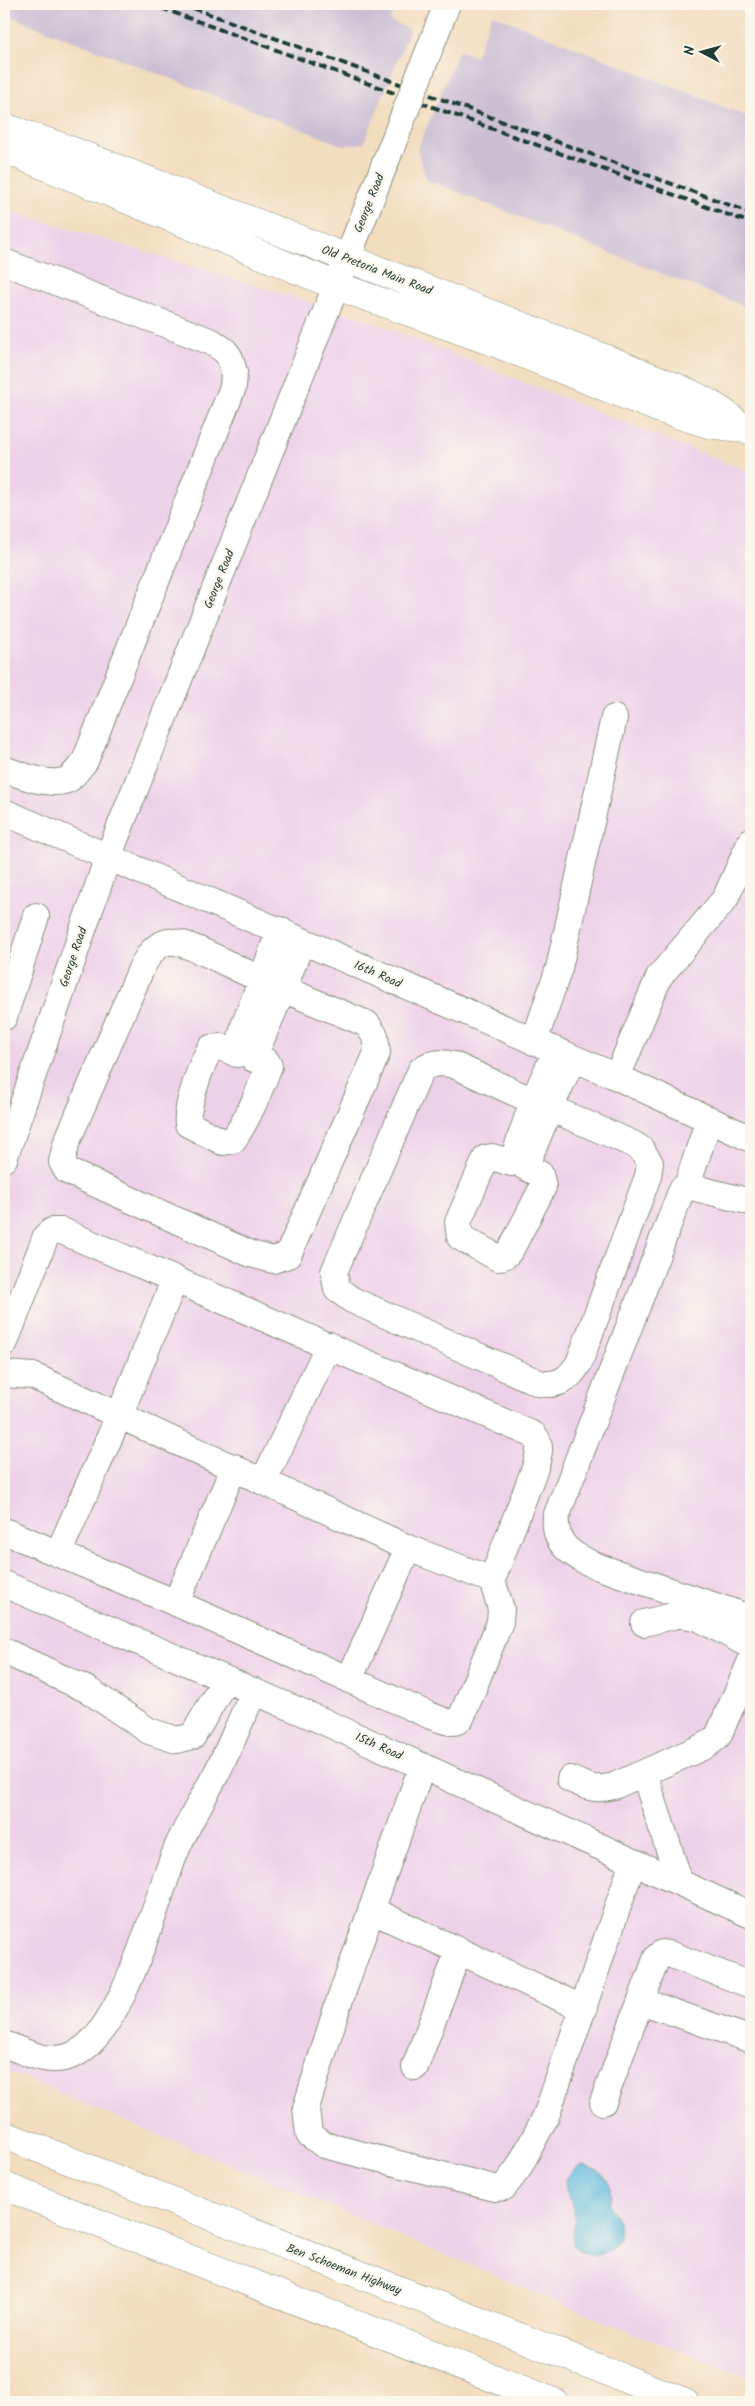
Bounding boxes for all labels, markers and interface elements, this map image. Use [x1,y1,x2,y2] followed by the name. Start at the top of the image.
[678,28,728,78] north arrow
[679,45,701,56] text: N
[349,170,390,236] street label: George Road
[319,241,436,301] street label: Old Pretoria Main Road
[199,546,240,612] street label: George Road
[54,924,93,990] street label: George Road
[351,956,406,994] street label: 16th Road
[352,1728,406,1766] street label: 15th Road
[283,2239,405,2300] street label: Ben Schoeman Highway

